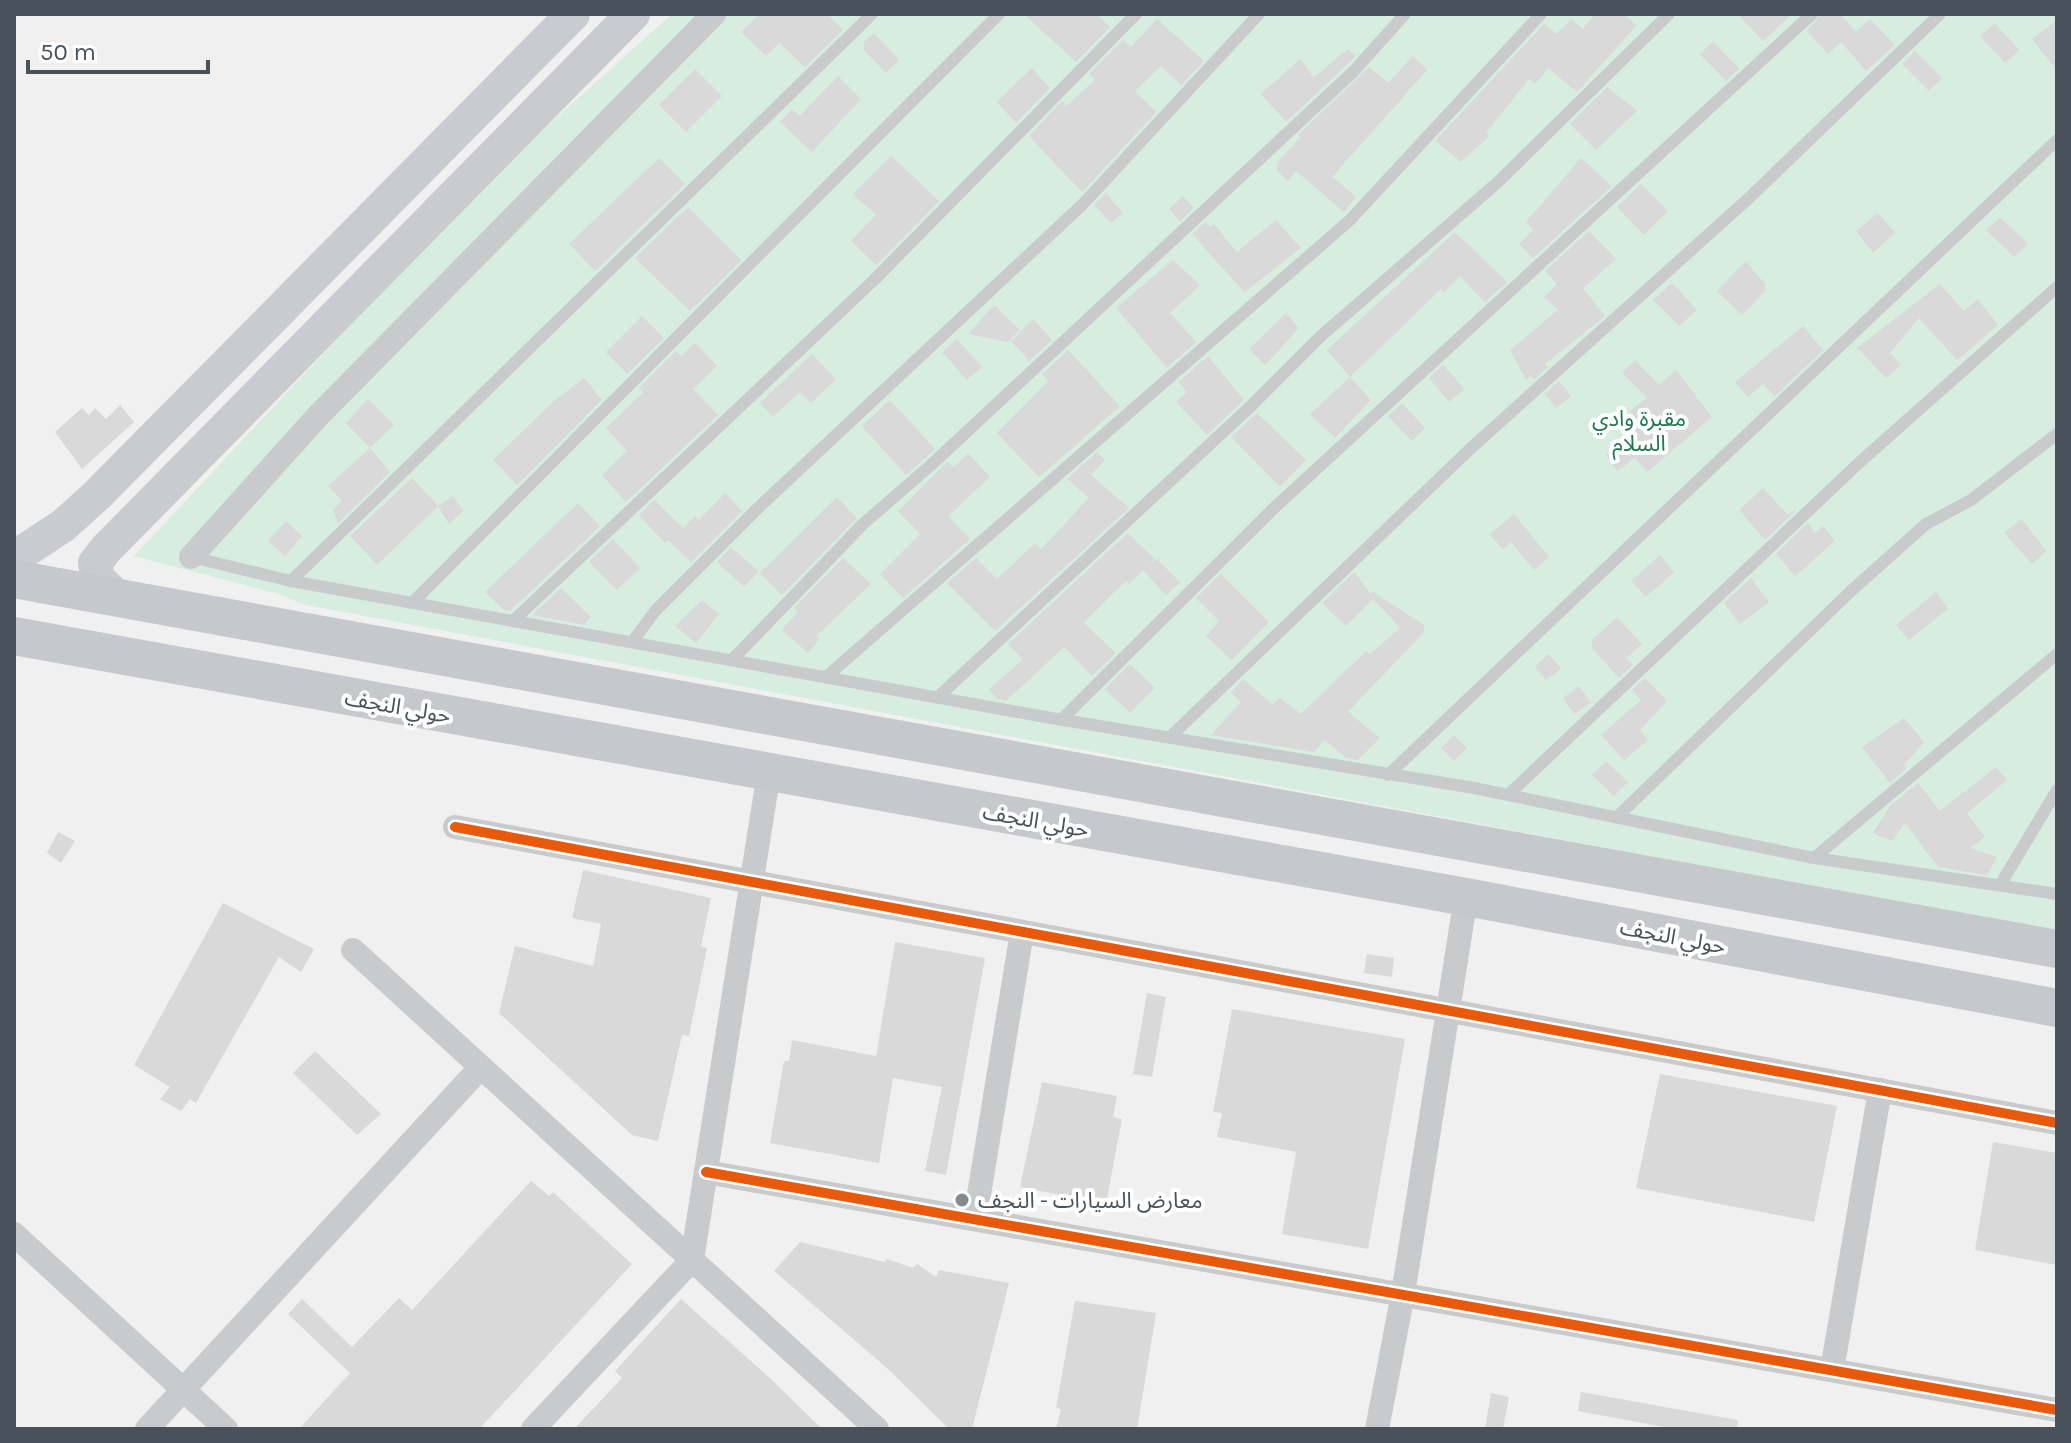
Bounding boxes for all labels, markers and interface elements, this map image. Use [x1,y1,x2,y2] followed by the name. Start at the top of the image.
[28,24,208,74] scale bar
[40,38,96,66] text: 50 m
[1592,406,1686,460] park label: مقبرة وادي السلام
[342,685,453,732] street label: حولي النجف
[980,799,1091,846] street label: حولي النجف
[1617,914,1728,963] street label: حولي النجف
[978,1188,1202,1214] place label: معارض السيارات - النجف
[953,1191,971,1209] marker: معارض السيارات - النجف

